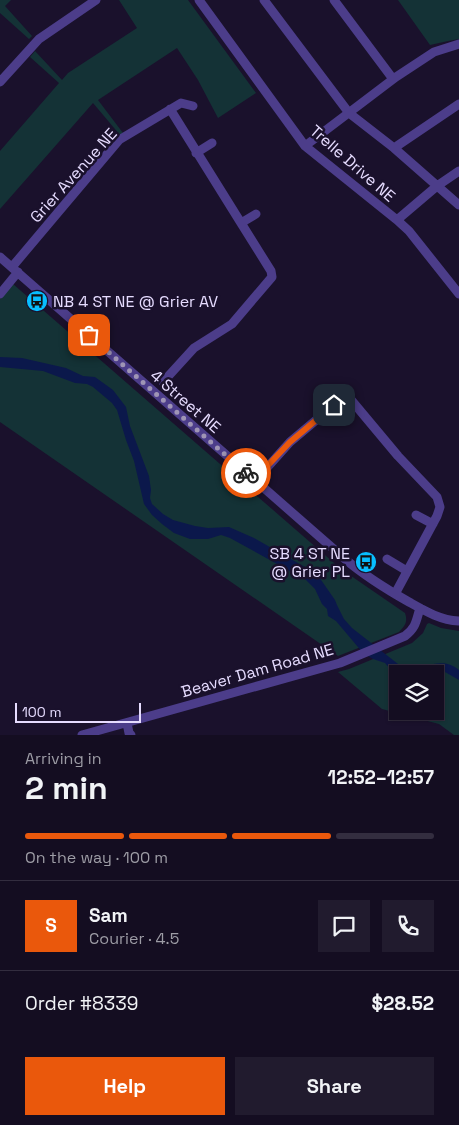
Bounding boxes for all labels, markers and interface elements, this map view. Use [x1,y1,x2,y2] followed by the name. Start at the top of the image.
[305,120,400,206] street label: Trelle Drive NE
[25,124,121,227] street label: Grier Avenue NE
[25,289,49,313] bus stop icon: NB 4 ST NE @ Grier AV
[53,291,218,312] place label: NB 4 ST NE @ Grier AV
[68,314,110,356] pin
[75,321,103,349] icon: bag
[146,365,225,438] street label: 4 Street NE
[313,384,355,426] pin
[320,391,348,419] icon: home
[221,448,271,498] courier
[232,459,260,487] icon: bike
[269,543,350,582] place label: SB 4 ST NE @ Grier PL
[354,550,378,574] bus stop icon: SB 4 ST NE @ Grier PL
[179,639,336,702] street label: Beaver Dam Road NE
[389,665,444,720] map controls
[389,665,444,720] button: layers
[15,700,141,723] scale bar
[22,703,61,721] text: 100 m
[25,748,102,769] text: Arriving in
[328,765,434,790] text: 12:52–12:57
[25,768,108,808] text: 2 min
[25,847,168,868] text: On the way · 100 m
[318,900,370,952] button: chat
[382,900,434,952] button: phone
[89,903,128,928] text: Sam
[45,913,57,938] text: S
[89,928,179,949] text: Courier · 4.5
[25,991,138,1016] text: Order #8339
[372,991,434,1016] text: $28.52
[25,1057,225,1115] button: Help
[235,1057,434,1115] button: Share

